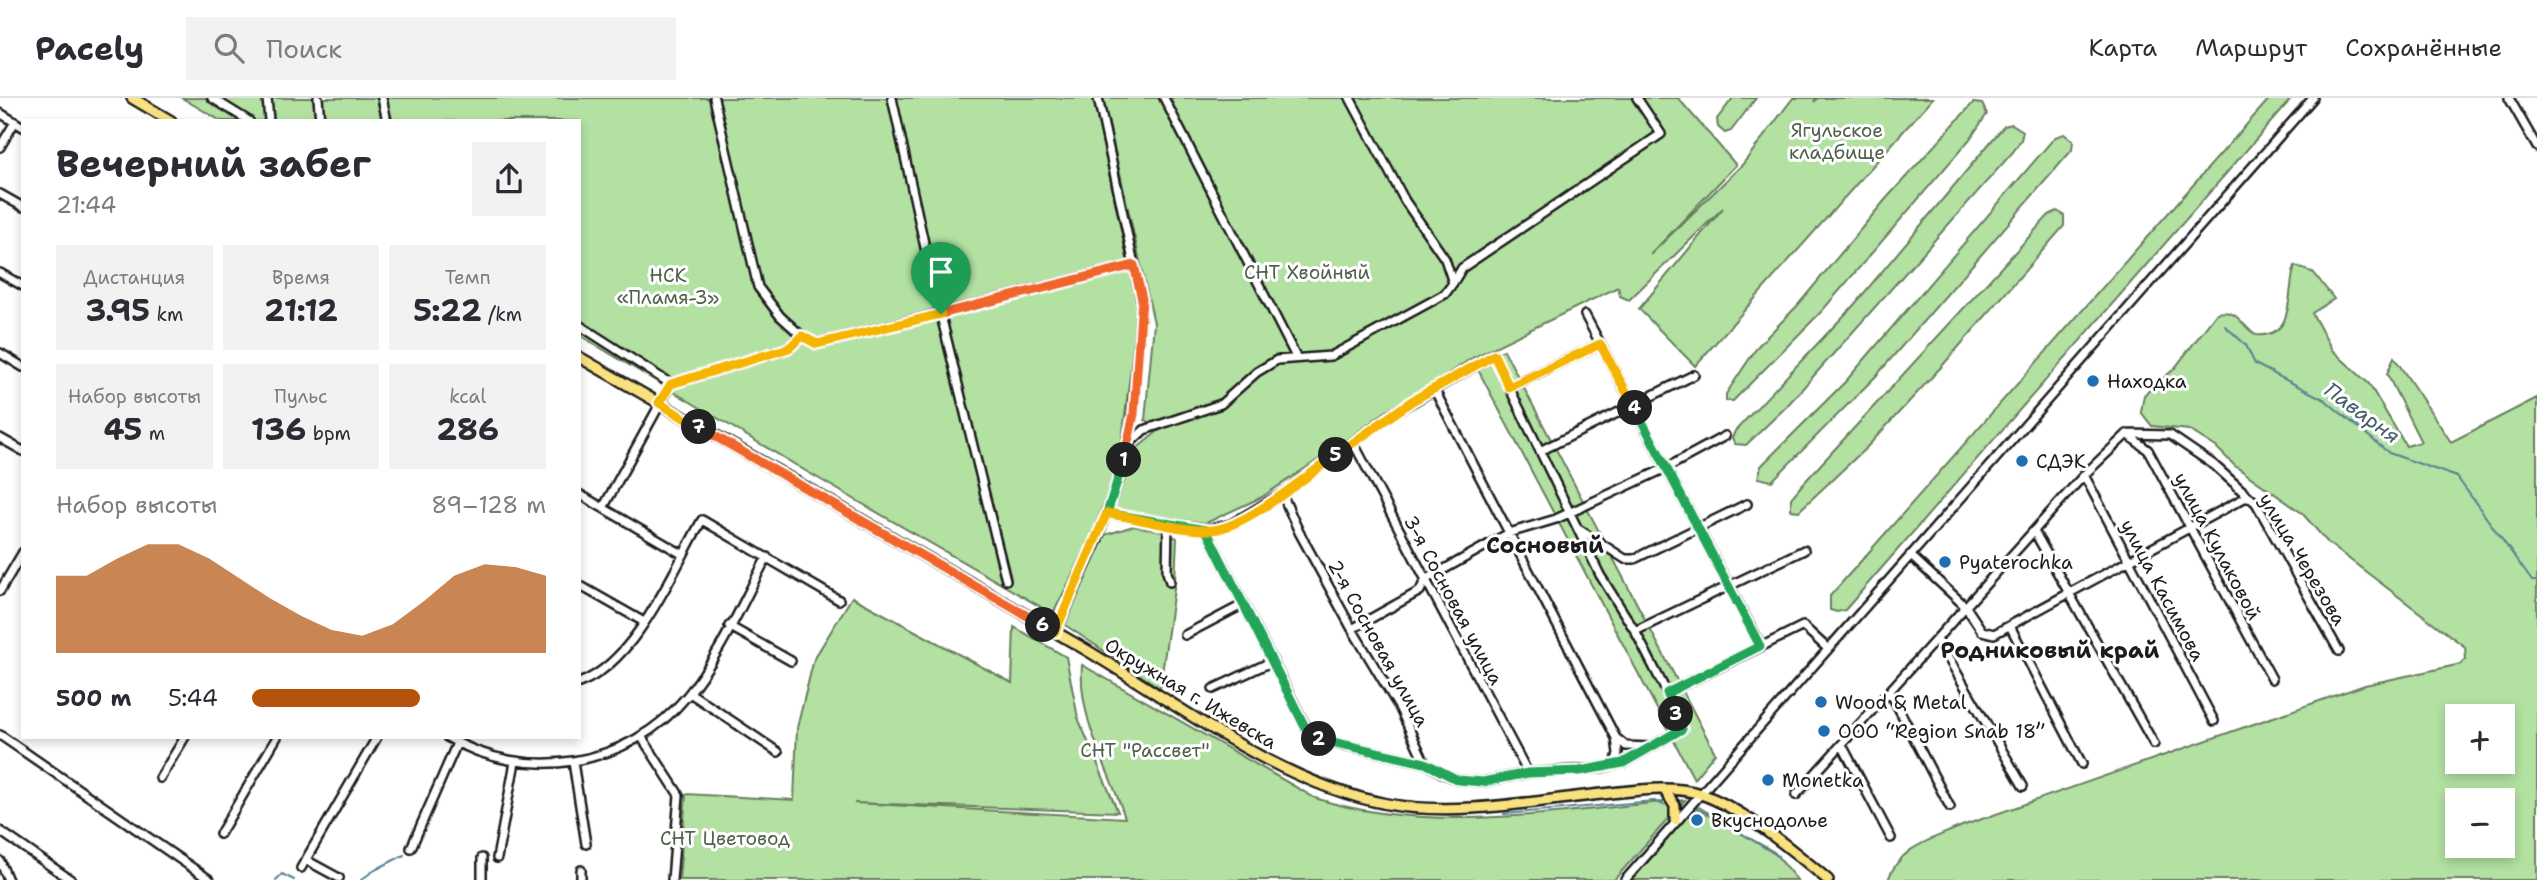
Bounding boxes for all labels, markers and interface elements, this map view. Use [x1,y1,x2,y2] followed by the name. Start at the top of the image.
[186,17,676,80] search box
[35,26,144,71] text: Pacely
[210,29,248,67] icon: search
[266,31,342,66] text: Поиск
[2089,32,2157,64] text: Карта
[2195,32,2307,64] text: Маршрут
[2345,32,2502,64] text: Сохранённые
[1789,118,1885,165] park label: Ягульское кладбище
[56,138,371,189] text: Вечерний забег
[472,142,546,216] button: share
[56,190,116,220] text: 21:44
[911,242,971,314] pin
[922,253,960,291] icon: arrive
[1244,260,1370,285] park label: СНТ Хвойный
[617,263,719,310] park label: НСК «Пламя-3»
[83,265,185,290] text: Дистанция
[272,265,330,290] text: Время
[445,265,491,290] text: Темп
[85,290,150,331] text: 3.95
[264,290,338,331] text: 21:12
[413,290,482,331] text: 5:22
[150,302,183,327] text: km
[482,302,522,327] text: /km
[2107,369,2187,394] place label: Находка
[2085,373,2101,389] marker: Находка
[2319,376,2405,450] water label: Паварня
[68,384,201,409] text: Набор высоты
[274,384,328,409] text: Пульс
[449,384,486,409] text: kcal
[1618,390,1652,426] pin: 4
[1628,395,1641,420] text: 4
[104,409,142,450] text: 45
[251,409,306,450] text: 136
[436,409,499,450] text: 286
[682,410,716,444] pin: 7
[692,414,705,439] text: 7
[142,421,165,446] text: m
[306,421,351,446] text: bpm
[1318,438,1354,472] pin: 5
[1106,442,1142,478] pin: 1
[1330,442,1341,467] text: 5
[1119,447,1128,472] text: 1
[2036,449,2086,474] place label: СДЭК
[2014,453,2030,469] marker: СДЭК
[2168,468,2267,624] street label: улица Кулаковой
[2253,489,2352,630] street label: улица Черезова
[56,490,217,520] text: Набор высоты
[431,490,546,520] text: 89–128 m
[1398,511,1509,689] street label: 3-я Сосновая улица
[2115,515,2211,666] street label: улица Касимова
[1486,530,1604,560] district label: Сосновый
[1959,550,2073,575] place label: Pyaterochka
[1937,554,1953,570] marker: Pyaterochka
[1322,555,1435,731] street label: 2-я Сосновая улица
[1026,608,1060,642] pin: 6
[1036,612,1049,637] text: 6
[1100,632,1282,755] street label: Окружная г. Ижевска
[1940,635,2160,665] district label: Родниковый край
[56,683,131,713] text: 500 m
[168,683,218,713] text: 5:44
[1835,690,1967,715] place label: Wood & Metal
[1813,694,1829,710] marker: Wood & Metal
[1658,696,1694,732] pin: 3
[1669,701,1682,726] text: 3
[2445,704,2515,858] map controls
[2445,704,2515,774] button: +
[1838,719,2045,744] place label: OOO “Region Snab 18”
[1302,722,1336,756] pin: 2
[1816,723,1832,739] marker: OOO “Region Snab 18”
[1312,726,1325,751] text: 2
[1080,738,1210,763] park label: СНТ "Рассвет"
[1782,768,1864,793] place label: Monetka
[1760,772,1776,788] marker: Monetka
[2445,788,2515,858] button: −
[1711,808,1828,833] place label: Вкуснодолье
[1689,812,1705,828] marker: Вкуснодолье
[660,826,790,851] park label: СНТ Цветовод

